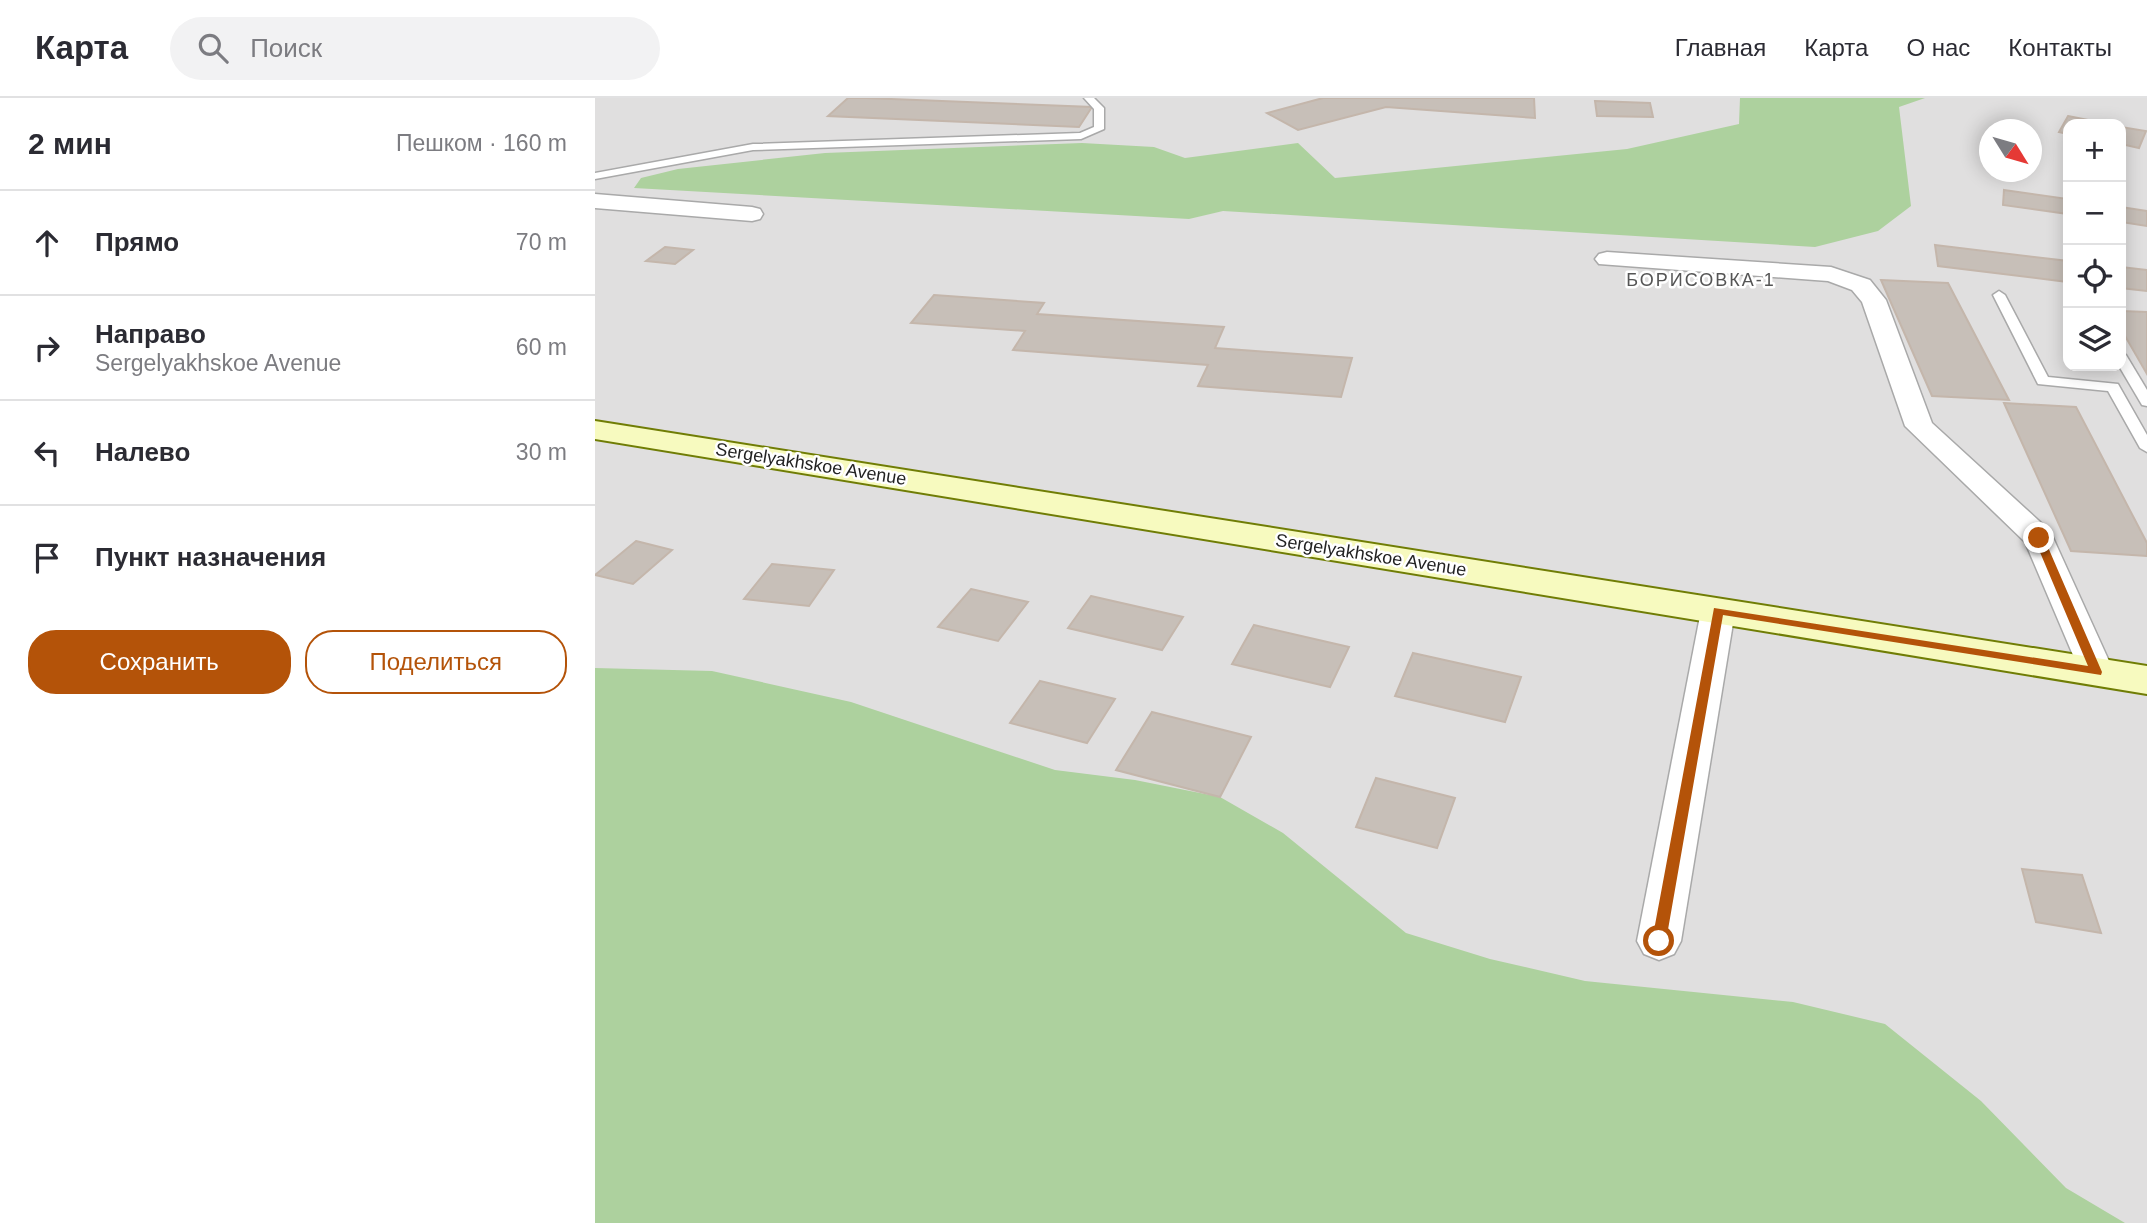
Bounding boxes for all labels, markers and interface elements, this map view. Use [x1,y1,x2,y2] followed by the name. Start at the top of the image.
[170,17,660,80] search box
[35,29,128,66] text: Карта
[194,29,232,67] icon: search
[250,33,322,63] text: Поиск
[1675,34,1766,61] text: Главная
[1804,34,1868,61] text: Карта
[1906,34,1970,61] text: О нас
[2008,34,2112,61] text: Контакты
[1979,119,2042,182] north arrow
[2063,119,2126,371] map controls
[2063,119,2126,182] button: +
[28,127,112,160] text: 2 мин
[396,130,567,156] text: Пешком · 160 m
[2063,182,2126,245] button: −
[28,224,66,262] icon: ahead
[95,227,179,257] text: Прямо
[516,229,567,255] text: 70 m
[2063,245,2126,308] button: locate
[1626,270,1776,290] district label: БОРИСОВКА-1
[2063,308,2126,371] button: layers
[95,319,206,349] text: Направо
[28,329,66,367] icon: right
[516,334,567,360] text: 60 m
[95,350,341,376] text: Sergelyakhskoe Avenue
[28,434,66,472] icon: left
[95,437,190,467] text: Налево
[516,439,567,465] text: 30 m
[714,439,908,489] street label: Sergelyakhskoe Avenue
[2023,522,2054,553] route end
[1274,530,1468,580] street label: Sergelyakhskoe Avenue
[28,539,66,577] icon: arrive
[95,542,326,572] text: Пункт назначения
[28,630,291,694] button: Сохранить
[305,630,567,694] button: Поделиться
[1643,925,1674,956] route start

